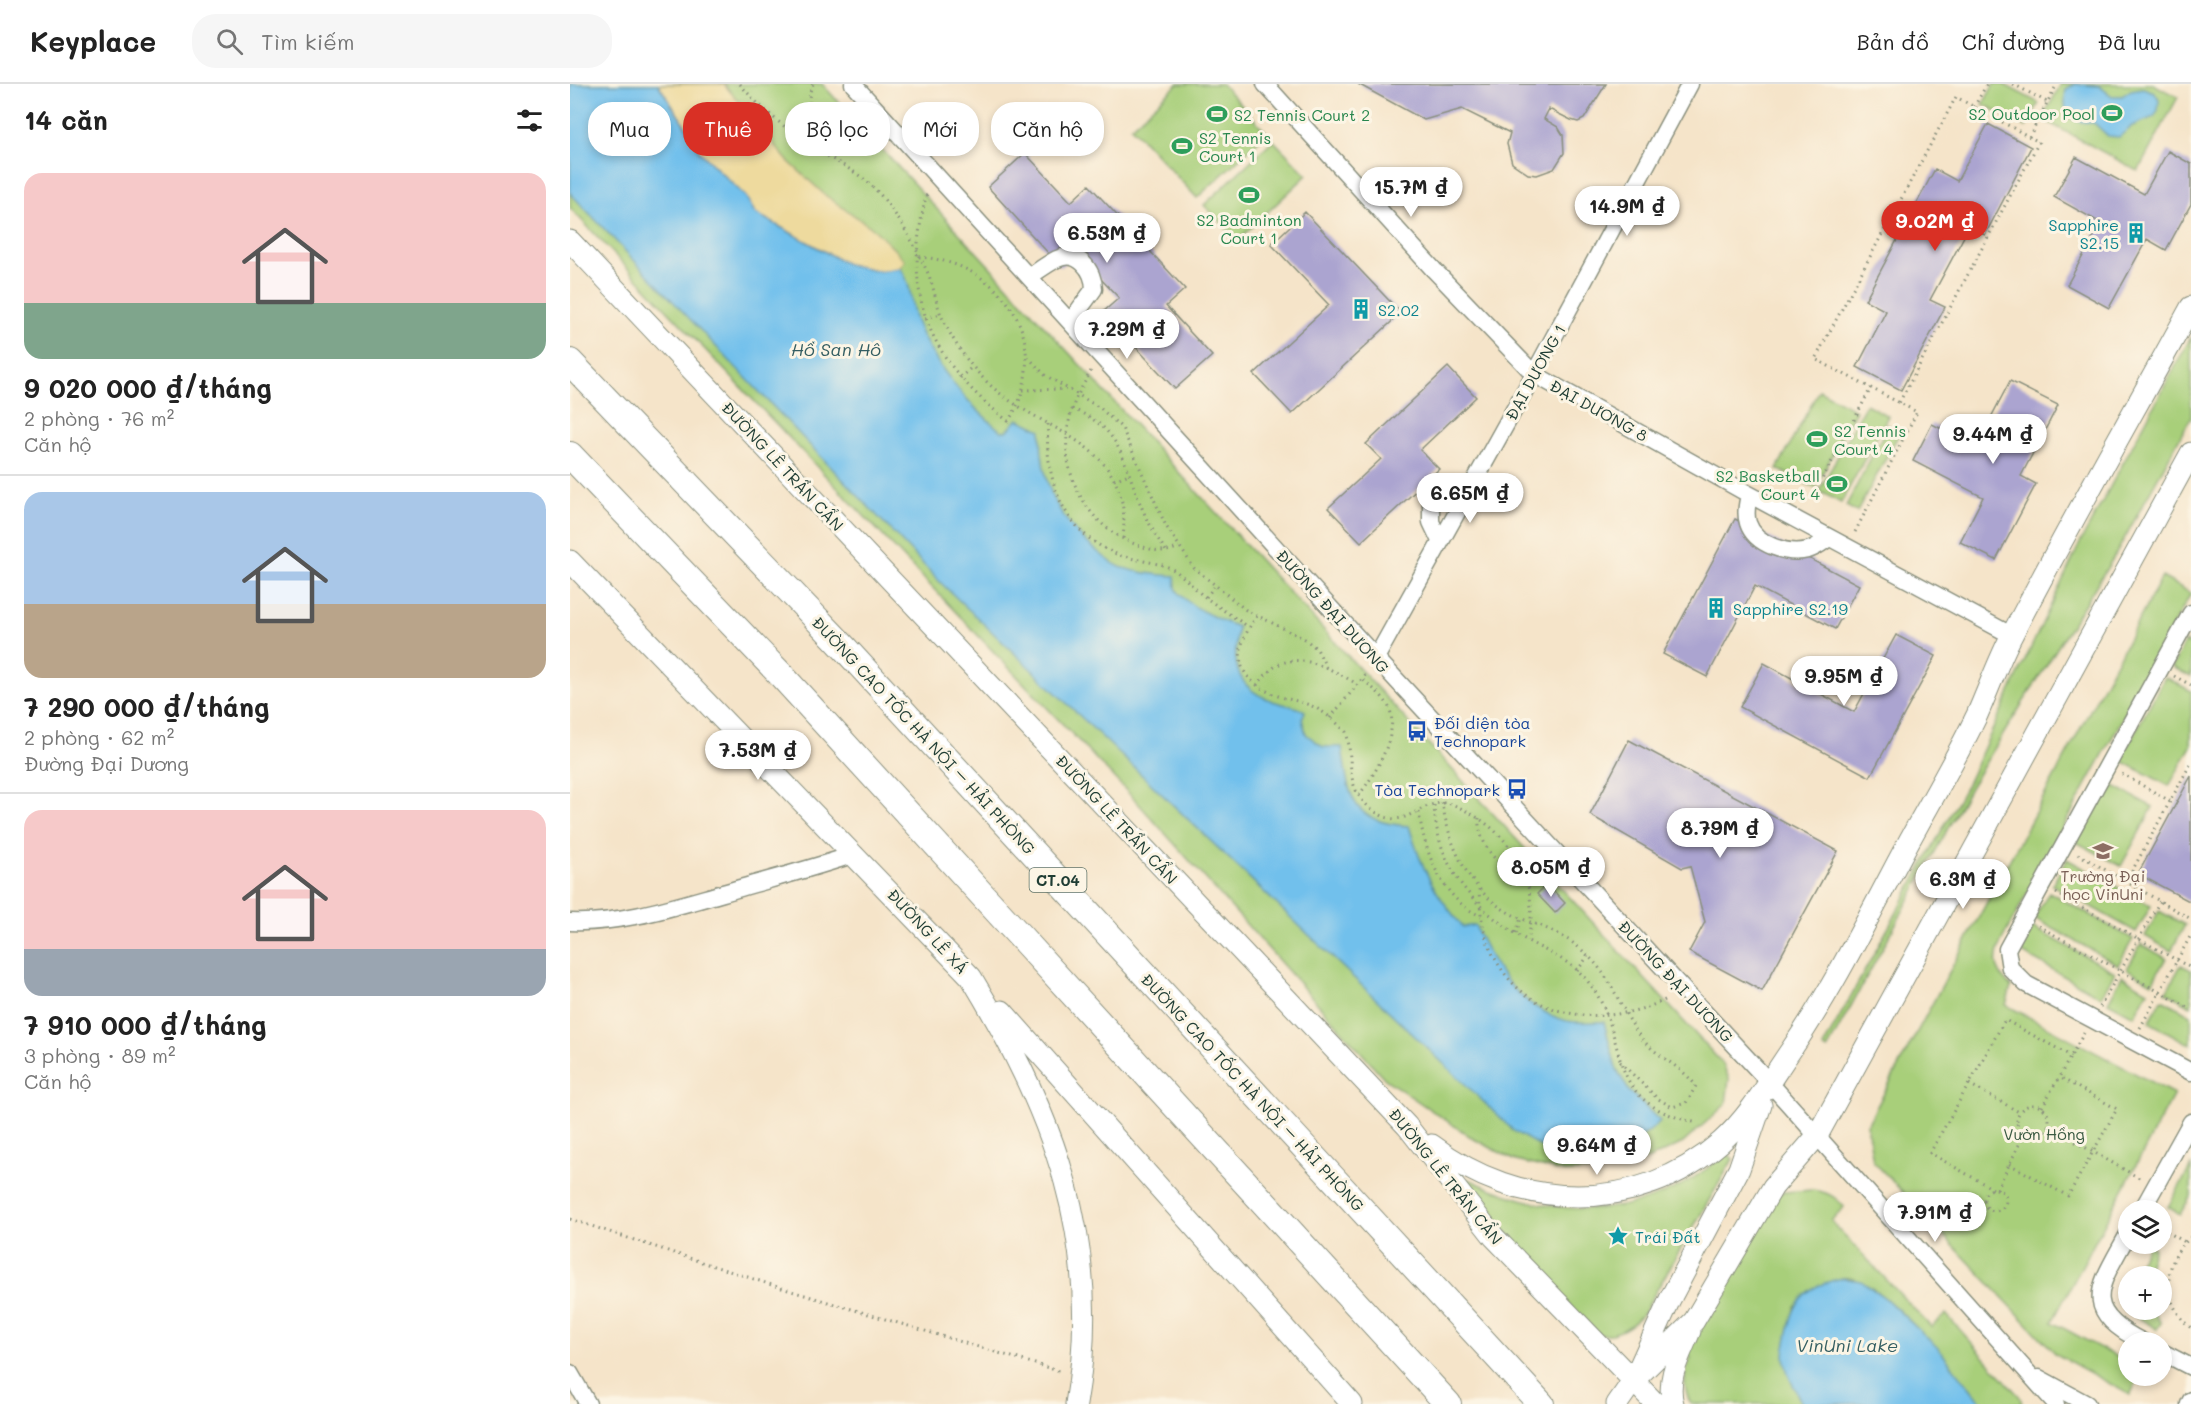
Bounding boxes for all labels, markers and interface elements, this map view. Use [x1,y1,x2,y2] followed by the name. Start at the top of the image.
[192,14,612,68] search box
[30,23,156,59] text: Keyplace
[213,25,246,58] icon: search
[261,27,354,56] text: Tìm kiếm
[1857,28,1929,55] text: Bản đồ
[1962,28,2065,55] text: Chỉ đường
[2098,28,2161,55] text: Đã lưu
[2100,101,2124,125] sports icon: S2 Outdoor Pool
[588,102,671,156] chip: Mua
[683,102,773,156] chip: Thuê
[785,102,890,156] chip: Bộ lọc
[902,102,979,156] chip: Mới
[991,102,1104,156] chip: Căn hộ
[1205,102,1229,126] sports icon: S2 Tennis Court 2
[24,103,108,137] text: 14 căn
[1968,103,2095,124] place label: S2 Outdoor Pool
[513,104,546,137] icon: filters
[1234,104,1370,125] place label: S2 Tennis Court 2
[1199,127,1271,166] place label: S2 Tennis Court 1
[1170,134,1194,158] sports icon: S2 Tennis Court 1
[1356,167,1466,218] pin: 15.7M ₫
[1374,173,1448,199] text: 15.7M ₫
[1237,183,1261,207] sports icon: S2 Badminton Court 1
[1572,186,1682,237] pin: 14.9M ₫
[1589,192,1665,218] text: 14.9M ₫
[1880,201,1990,252] pin: 9.02M ₫
[1895,207,1975,233] text: 9.02M ₫
[1197,209,1302,248] place label: S2 Badminton Court 1
[231,212,339,320] icon: home
[1052,213,1162,264] pin: 6.53M ₫
[2048,214,2119,253] place label: Sapphire S2.15
[1068,219,1146,245] text: 6.53M ₫
[2124,221,2148,245] building icon: Sapphire S2.15
[1349,297,1373,321] building icon: S2.02
[1378,299,1419,320] place label: S2.02
[1072,309,1182,360] pin: 7.29M ₫
[1088,315,1166,341] text: 7.29M ₫
[1500,320,1570,424] street label: ĐẠI DƯƠNG 1
[791,337,881,361] water label: Hồ San Hô
[24,371,272,405] text: 9 020 000 ₫/tháng
[1546,374,1652,446] street label: ĐẠI DƯƠNG 8
[718,397,848,535] street label: ĐƯỜNG LÊ TRẦN CẨN
[24,405,174,431] text: 2 phòng · 76 m²
[1938,414,2048,465] pin: 9.44M ₫
[1834,420,1906,459] place label: S2 Tennis Court 4
[1953,420,2033,446] text: 9.44M ₫
[1805,427,1829,451] sports icon: S2 Tennis Court 4
[24,431,91,457] text: Căn hộ
[1716,465,1821,504] place label: S2 Basketball Court 4
[1825,472,1849,496] sports icon: S2 Basketball Court 4
[1415,473,1525,524] pin: 6.65M ₫
[1431,479,1509,505] text: 6.65M ₫
[231,531,339,639] icon: home
[1272,545,1394,677] street label: ĐƯỜNG ĐẠI DƯƠNG
[1704,596,1728,620] building icon: Sapphire S2.19
[1733,598,1848,619] place label: Sapphire S2.19
[808,612,1040,859] street label: ĐƯỜNG CAO TỐC HÀ NỘI – HẢI PHÒNG
[1789,656,1899,707] pin: 9.95M ₫
[1805,662,1883,688] text: 9.95M ₫
[24,690,269,724] text: 7 290 000 ₫/tháng
[1434,712,1530,751] place label: Đối diện tòa Technopark
[1405,719,1429,743] bus stop icon: Đối diện tòa Technopark
[24,724,174,750] text: 2 phòng · 62 m²
[703,730,813,781] pin: 7.53M ₫
[719,736,797,762] text: 7.53M ₫
[24,750,189,776] text: Đường Đại Dương
[1052,750,1182,888] street label: ĐƯỜNG LÊ TRẦN CẨN
[1505,777,1529,801] bus stop icon: Tòa Technopark
[1375,779,1500,800] place label: Tòa Technopark
[1665,808,1775,859] pin: 8.79M ₫
[1681,814,1759,840] text: 8.79M ₫
[2091,839,2115,863] school or university icon: Trường Đại học VinUni
[1496,847,1606,898] pin: 8.05M ₫
[231,849,339,957] icon: home
[1511,853,1591,879] text: 8.05M ₫
[1914,859,2012,910] pin: 6.3M ₫
[1929,865,1997,891] text: 6.3M ₫
[2061,865,2145,904] place label: Trường Đại học VinUni
[1030,868,1086,892] road number: CT.04
[883,884,973,978] street label: ĐƯỜNG LÊ XÁ
[1614,916,1738,1046] street label: ĐƯỜNG ĐẠI DƯƠNG
[1137,969,1369,1216] street label: ĐƯỜNG CAO TỐC HÀ NỘI – HẢI PHÒNG
[24,1008,266,1042] text: 7 910 000 ₫/tháng
[24,1042,176,1068] text: 3 phòng · 89 m²
[24,1068,91,1094] text: Căn hộ
[1385,1104,1507,1248] street label: ĐƯỜNG LÊ TRẦN CẨN
[2003,1123,2085,1144] park label: Vườn Hồng
[1542,1125,1652,1176] pin: 9.64M ₫
[1557,1131,1637,1157] text: 9.64M ₫
[1880,1192,1990,1243] pin: 7.91M ₫
[1897,1198,1973,1224] text: 7.91M ₫
[2118,1200,2172,1386] map controls
[2118,1200,2172,1254] button: layers
[1606,1224,1630,1248] place icon: Trái Đất
[1635,1226,1700,1247] place label: Trái Đất
[2118,1266,2172,1320] button: +
[2118,1332,2172,1386] button: −
[1796,1333,1898,1357] water label: VinUni Lake

